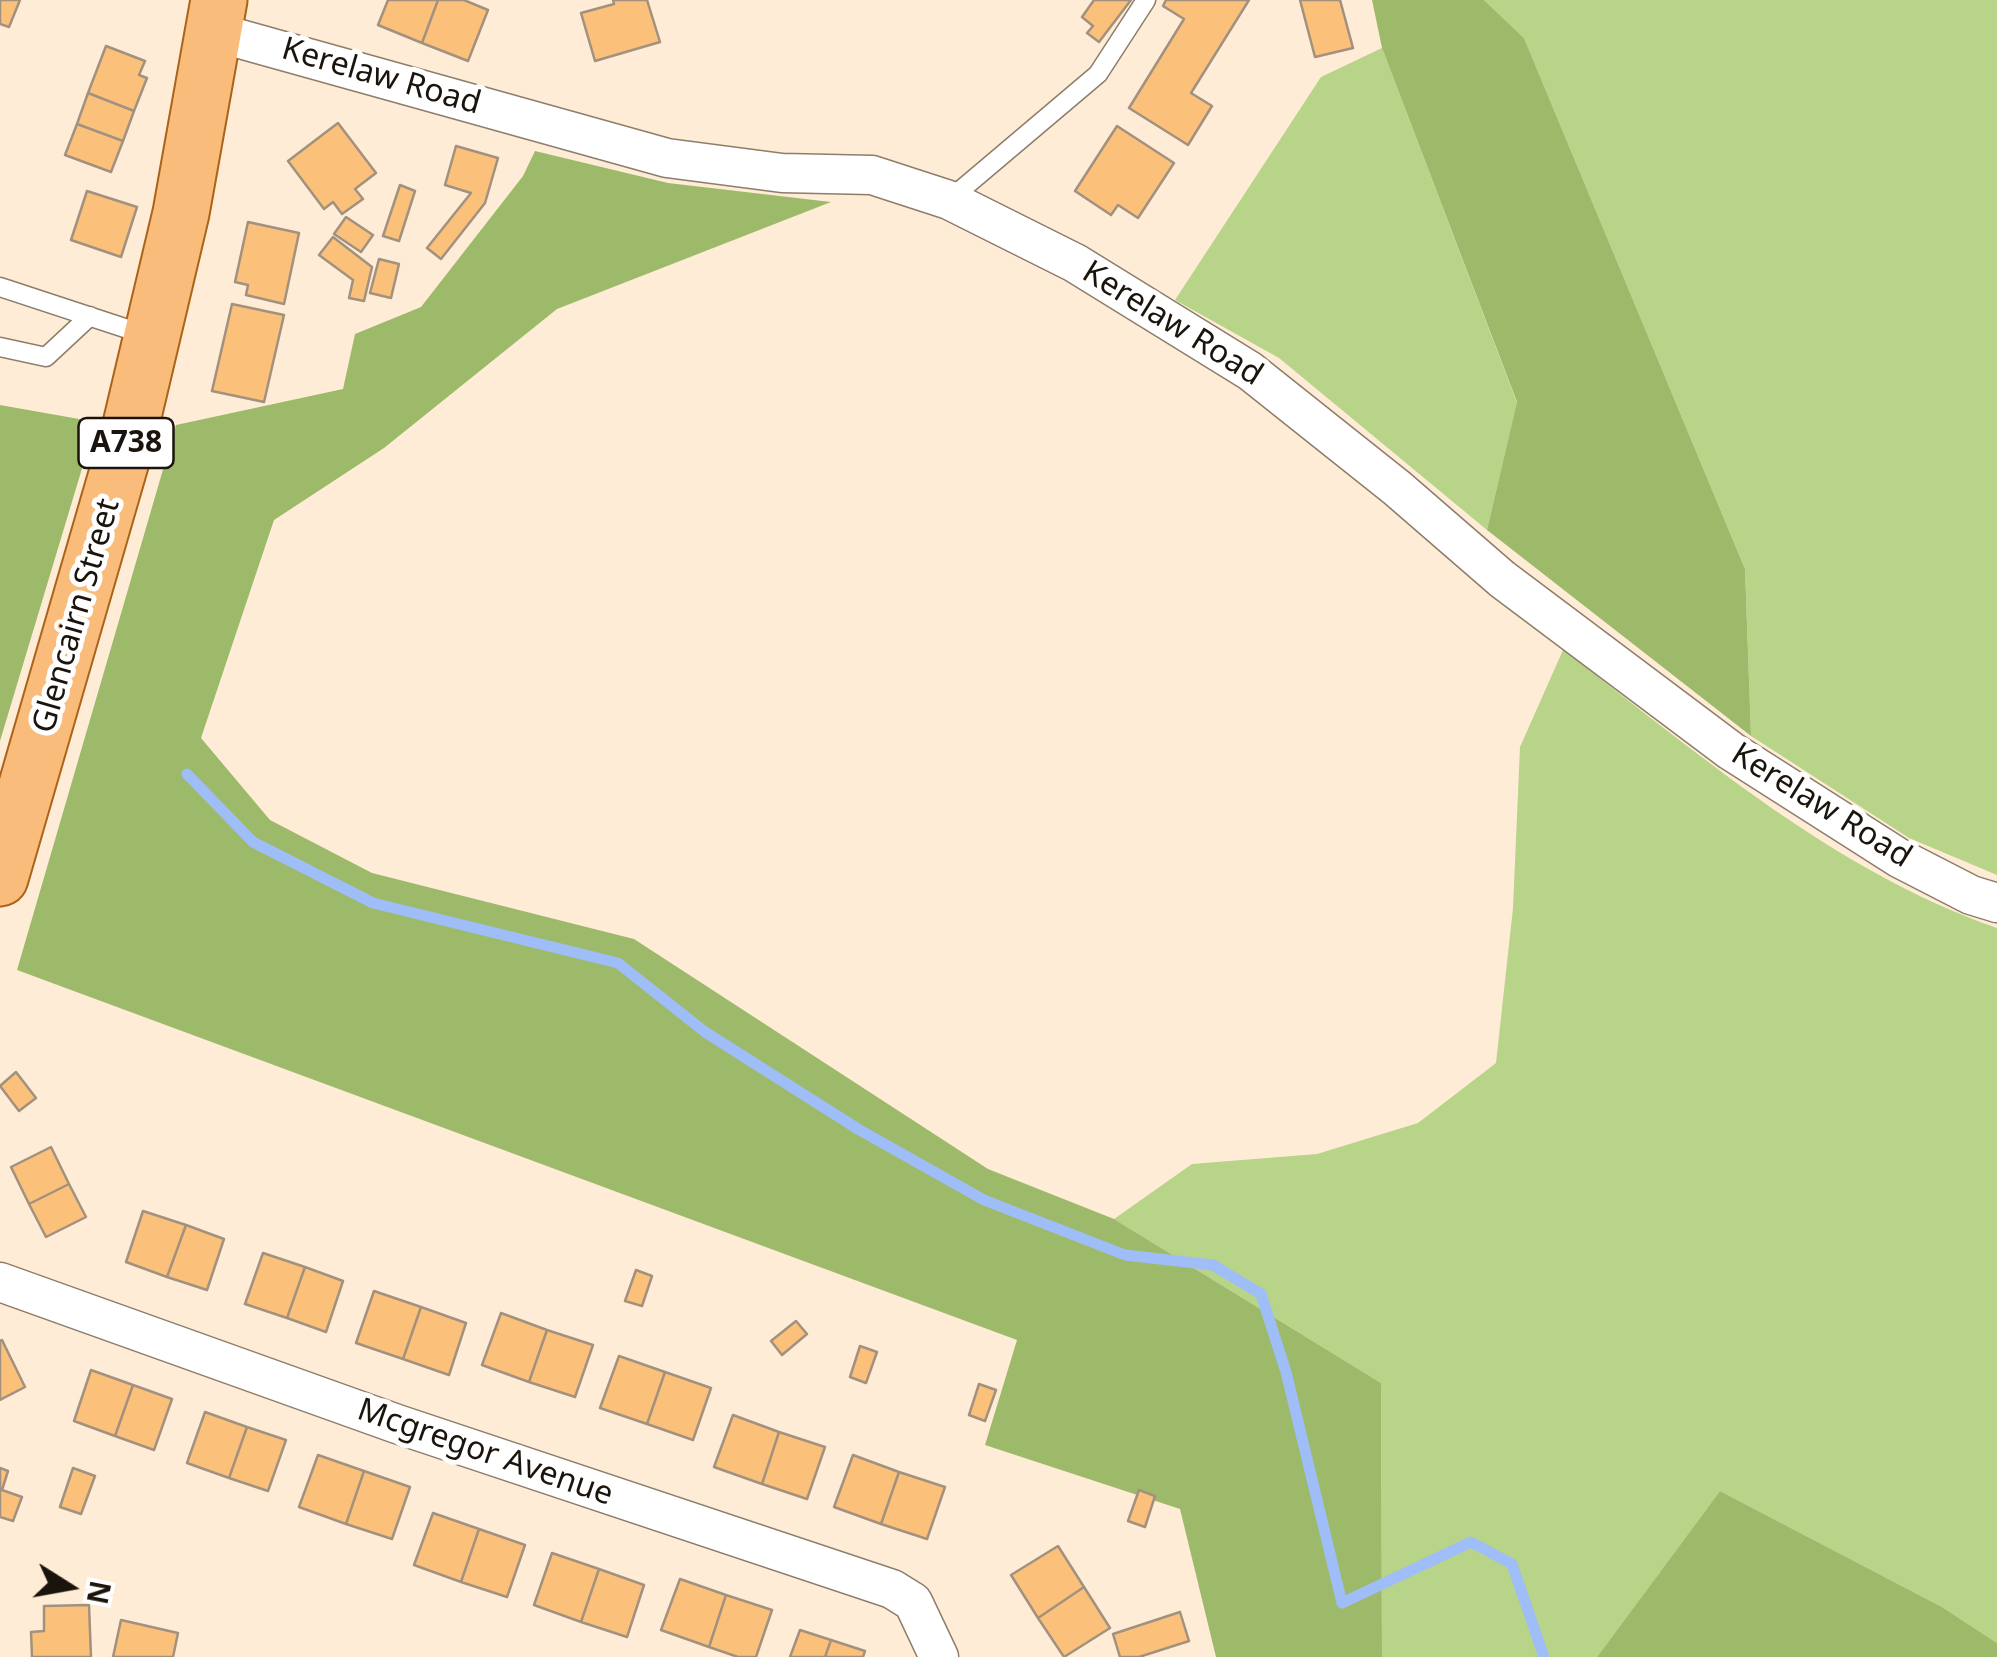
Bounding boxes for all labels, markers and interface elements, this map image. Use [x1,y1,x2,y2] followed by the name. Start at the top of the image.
[277,30,485,124] street label: Kerelaw Road
[1075,253,1269,395] street label: Kerelaw Road
[78,418,174,468] road number: A738
[25,495,129,737] street label: Glencairn Street
[1724,735,1918,877] street label: Kerelaw Road
[352,1391,618,1515] street label: Mcgregor Avenue
[20,1537,120,1637] north arrow
[79,1578,120,1608] text: N

